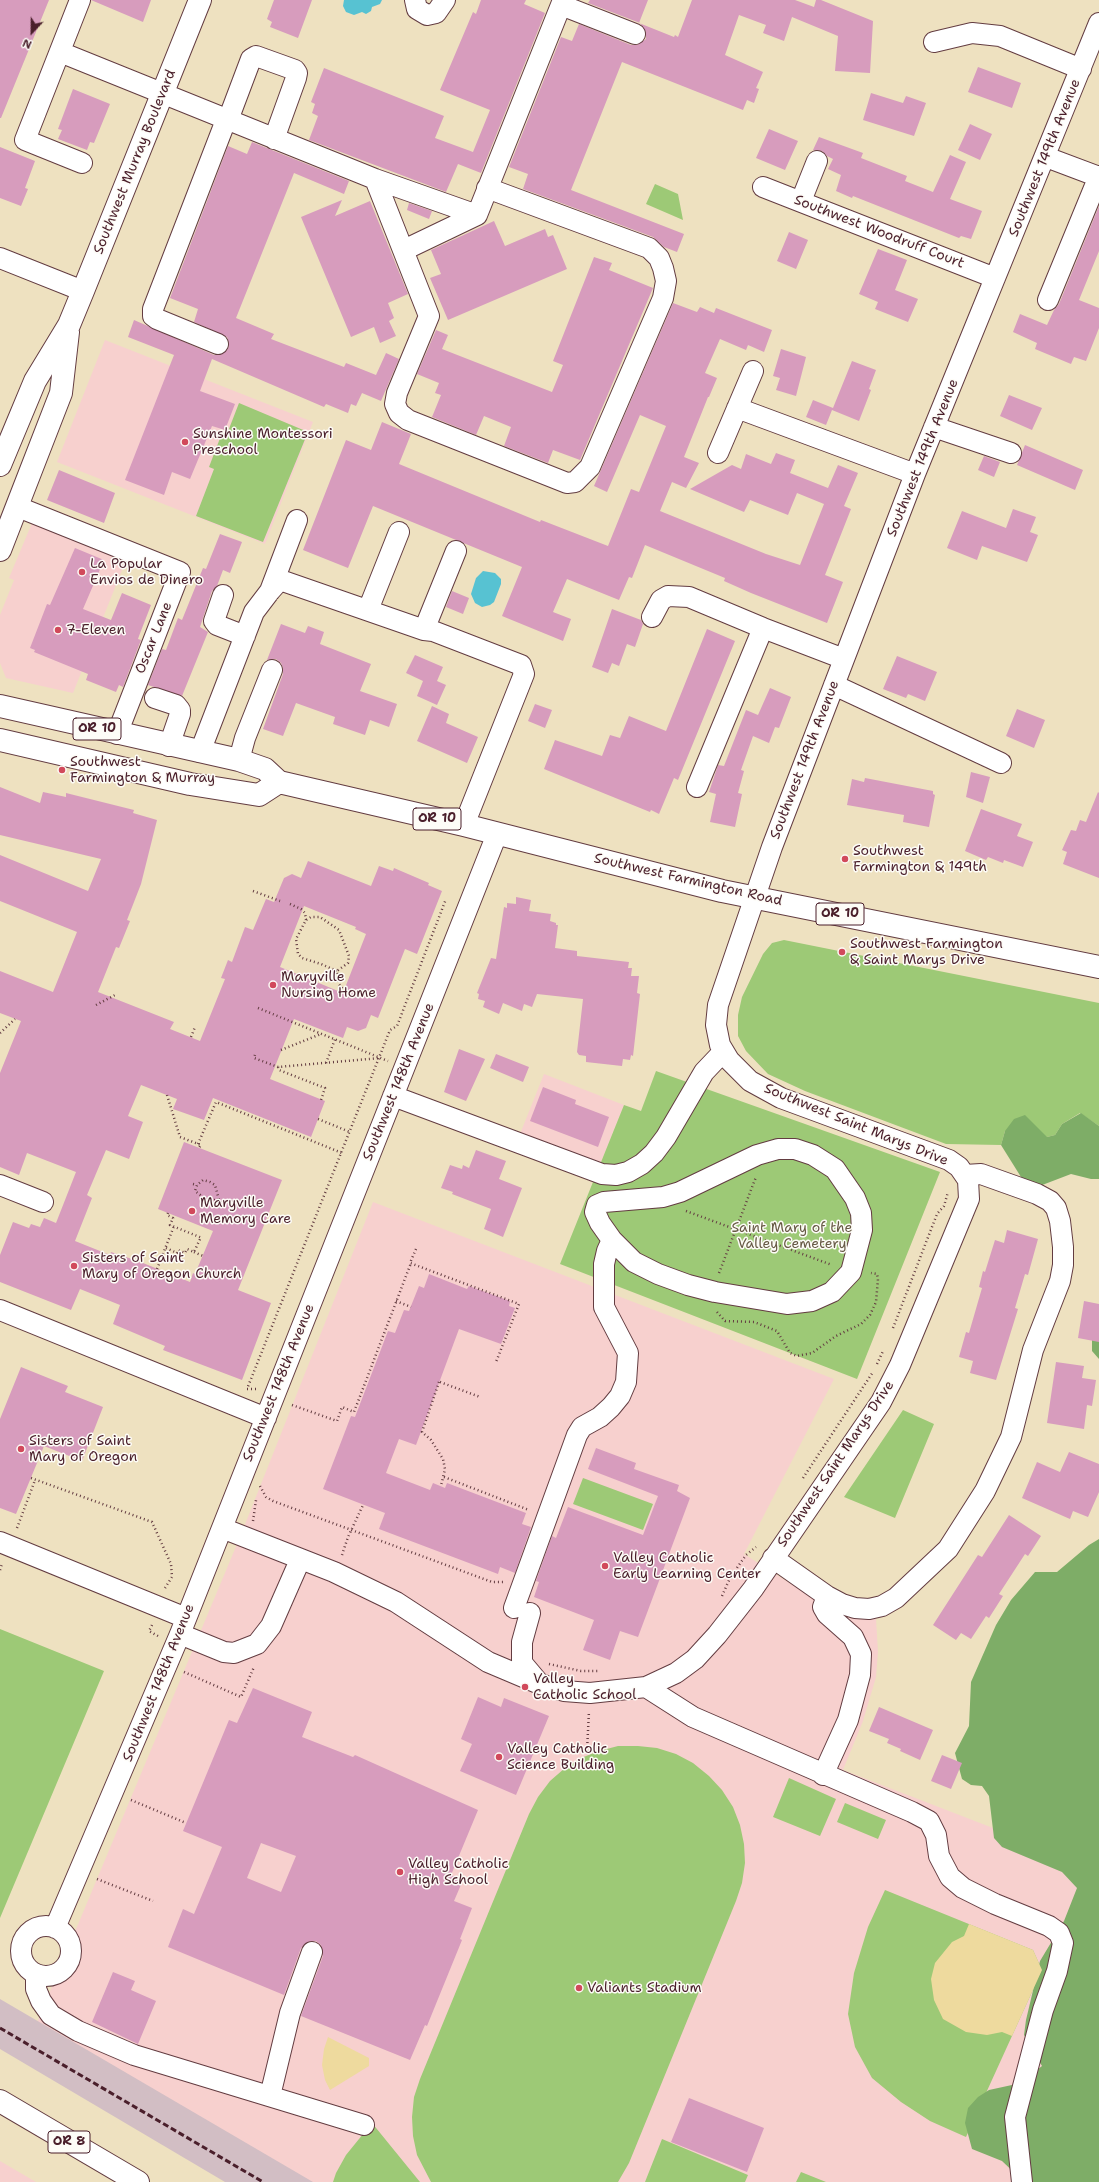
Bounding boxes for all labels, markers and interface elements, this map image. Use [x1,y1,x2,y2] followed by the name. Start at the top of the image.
[12,12,52,52] north arrow
[20,35,34,52] text: N
[90,67,180,257] street label: Southwest Murray Boulevard
[1006,77,1084,239] street label: Southwest 149th Avenue
[792,192,966,272] street label: Southwest Woodruff Court
[884,377,962,539] street label: Southwest 149th Avenue
[193,426,333,458] place label: Sunshine Montessori Preschool
[180,437,190,447] marker: Sunshine Montessori Preschool
[90,556,203,588] place label: La Popular Envios de Dinero
[77,567,87,577] marker: La Popular Envios de Dinero
[132,600,176,676] street label: Oscar Lane
[66,622,125,638] place label: 7-Eleven
[53,625,63,635] marker: 7-Eleven
[767,678,843,842] street label: Southwest 149th Avenue
[73,718,121,740] road number: OR 10
[70,754,215,786] place label: Southwest Farmington & Murray
[57,765,67,775] marker: Southwest Farmington & Murray
[413,808,461,830] road number: OR 10
[853,843,987,876] place label: Southwest Farmington & 149th
[592,850,784,910] street label: Southwest Farmington Road
[840,854,850,864] marker: Southwest Farmington & 149th
[816,903,864,925] road number: OR 10
[850,936,1003,968] place label: Southwest Farmington & Saint Marys Drive
[837,947,847,957] marker: Southwest Farmington & Saint Marys Drive
[281,969,376,1002] place label: Maryville Nursing Home
[268,980,278,990] marker: Maryville Nursing Home
[360,1001,438,1163] street label: Southwest 148th Avenue
[761,1080,951,1170] street label: Southwest Saint Marys Drive
[200,1195,291,1228] place label: Maryville Memory Care
[187,1206,197,1216] marker: Maryville Memory Care
[731,1220,853,1252] park label: Saint Mary of the Valley Cemetery
[82,1250,241,1282] place label: Sisters of Saint Mary of Oregon Church
[69,1261,79,1271] marker: Sisters of Saint Mary of Oregon Church
[240,1302,318,1464] street label: Southwest 148th Avenue
[774,1378,898,1550] street label: Southwest Saint Marys Drive
[29,1433,137,1466] place label: Sisters of Saint Mary of Oregon
[16,1444,26,1454] marker: Sisters of Saint Mary of Oregon
[613,1550,761,1582] place label: Valley Catholic Early Learning Center
[600,1561,610,1571] marker: Valley Catholic Early Learning Center
[120,1602,198,1764] street label: Southwest 148th Avenue
[533,1671,637,1704] place label: Valley Catholic School
[520,1682,530,1692] marker: Valley Catholic School
[507,1741,614,1774] place label: Valley Catholic Science Building
[494,1752,504,1762] marker: Valley Catholic Science Building
[408,1856,508,1888] place label: Valley Catholic High School
[395,1867,405,1877] marker: Valley Catholic High School
[587,1980,701,1996] place label: Valiants Stadium
[574,1983,584,1993] marker: Valiants Stadium
[48,2131,90,2153] road number: OR 8

